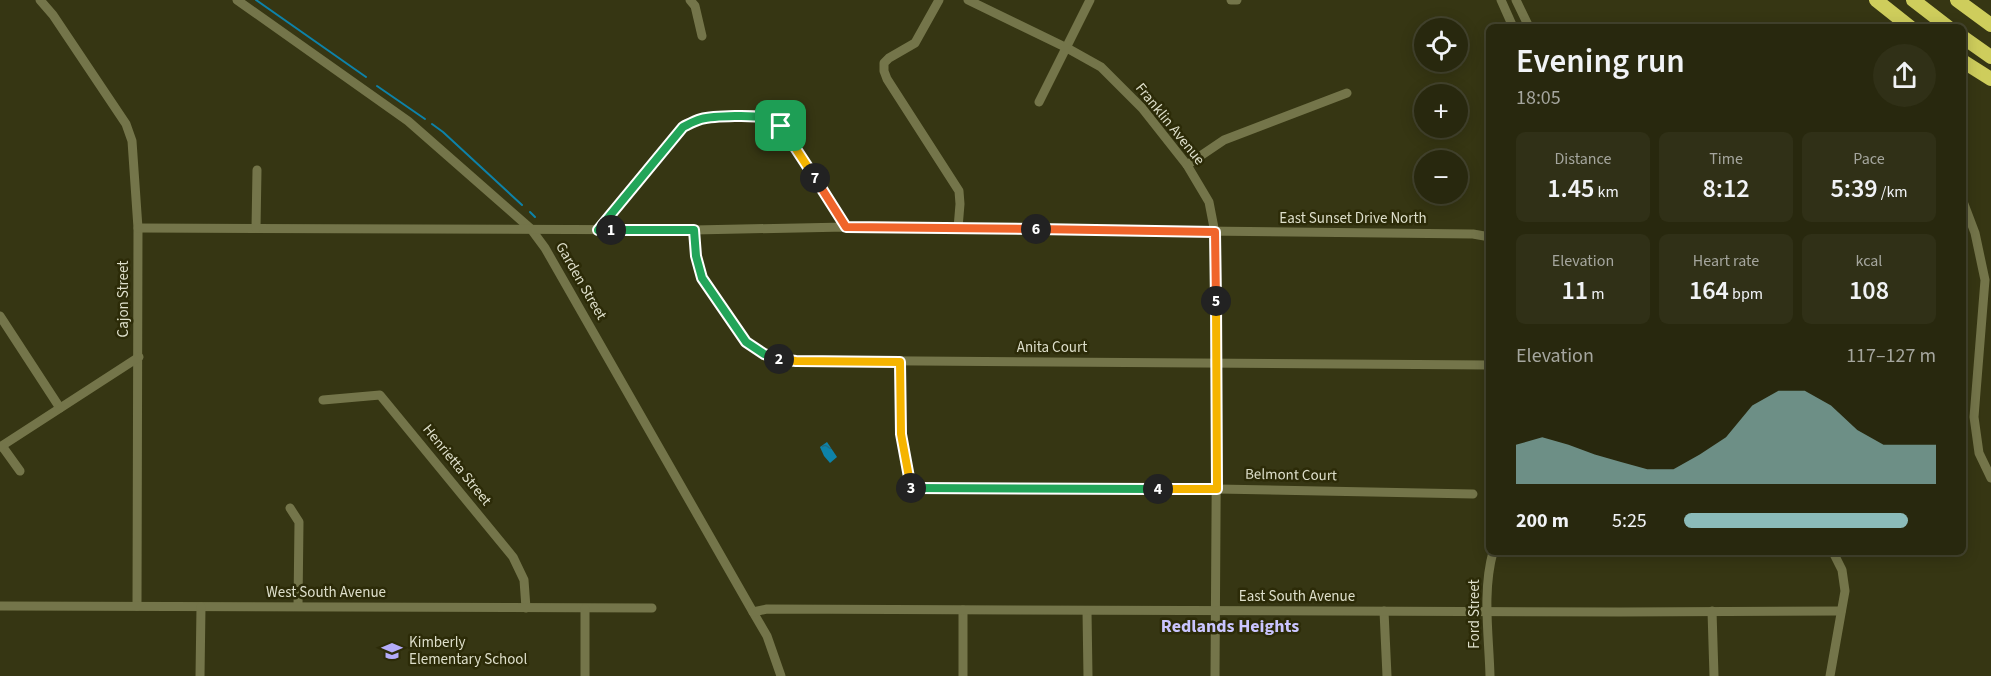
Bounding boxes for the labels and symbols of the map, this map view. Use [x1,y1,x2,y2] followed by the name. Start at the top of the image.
[1130,78,1210,170] street label: Franklin Avenue
[755,100,806,151] pin
[800,163,830,193] pin: 7
[1279,208,1427,229] street label: East Sunset Drive North
[1021,214,1051,244] pin: 6
[596,215,626,245] pin: 1
[550,238,612,324] street label: Garden Street
[113,261,134,337] street label: Cajon Street
[1201,286,1231,316] pin: 5
[1017,337,1087,358] street label: Anita Court
[764,344,794,374] pin: 2
[418,420,496,510] street label: Henrietta Street
[1245,464,1337,486] street label: Belmont Court
[896,473,926,503] pin: 3
[1143,474,1173,504] pin: 4
[1464,579,1485,649] street label: Ford Street
[266,582,386,603] street label: West South Avenue
[1239,586,1355,607] street label: East South Avenue
[1161,614,1299,639] district label: Redlands Heights
[409,632,527,670] place label: Kimberly Elementary School
[380,639,404,663] school or university icon: Kimberly Elementary School

